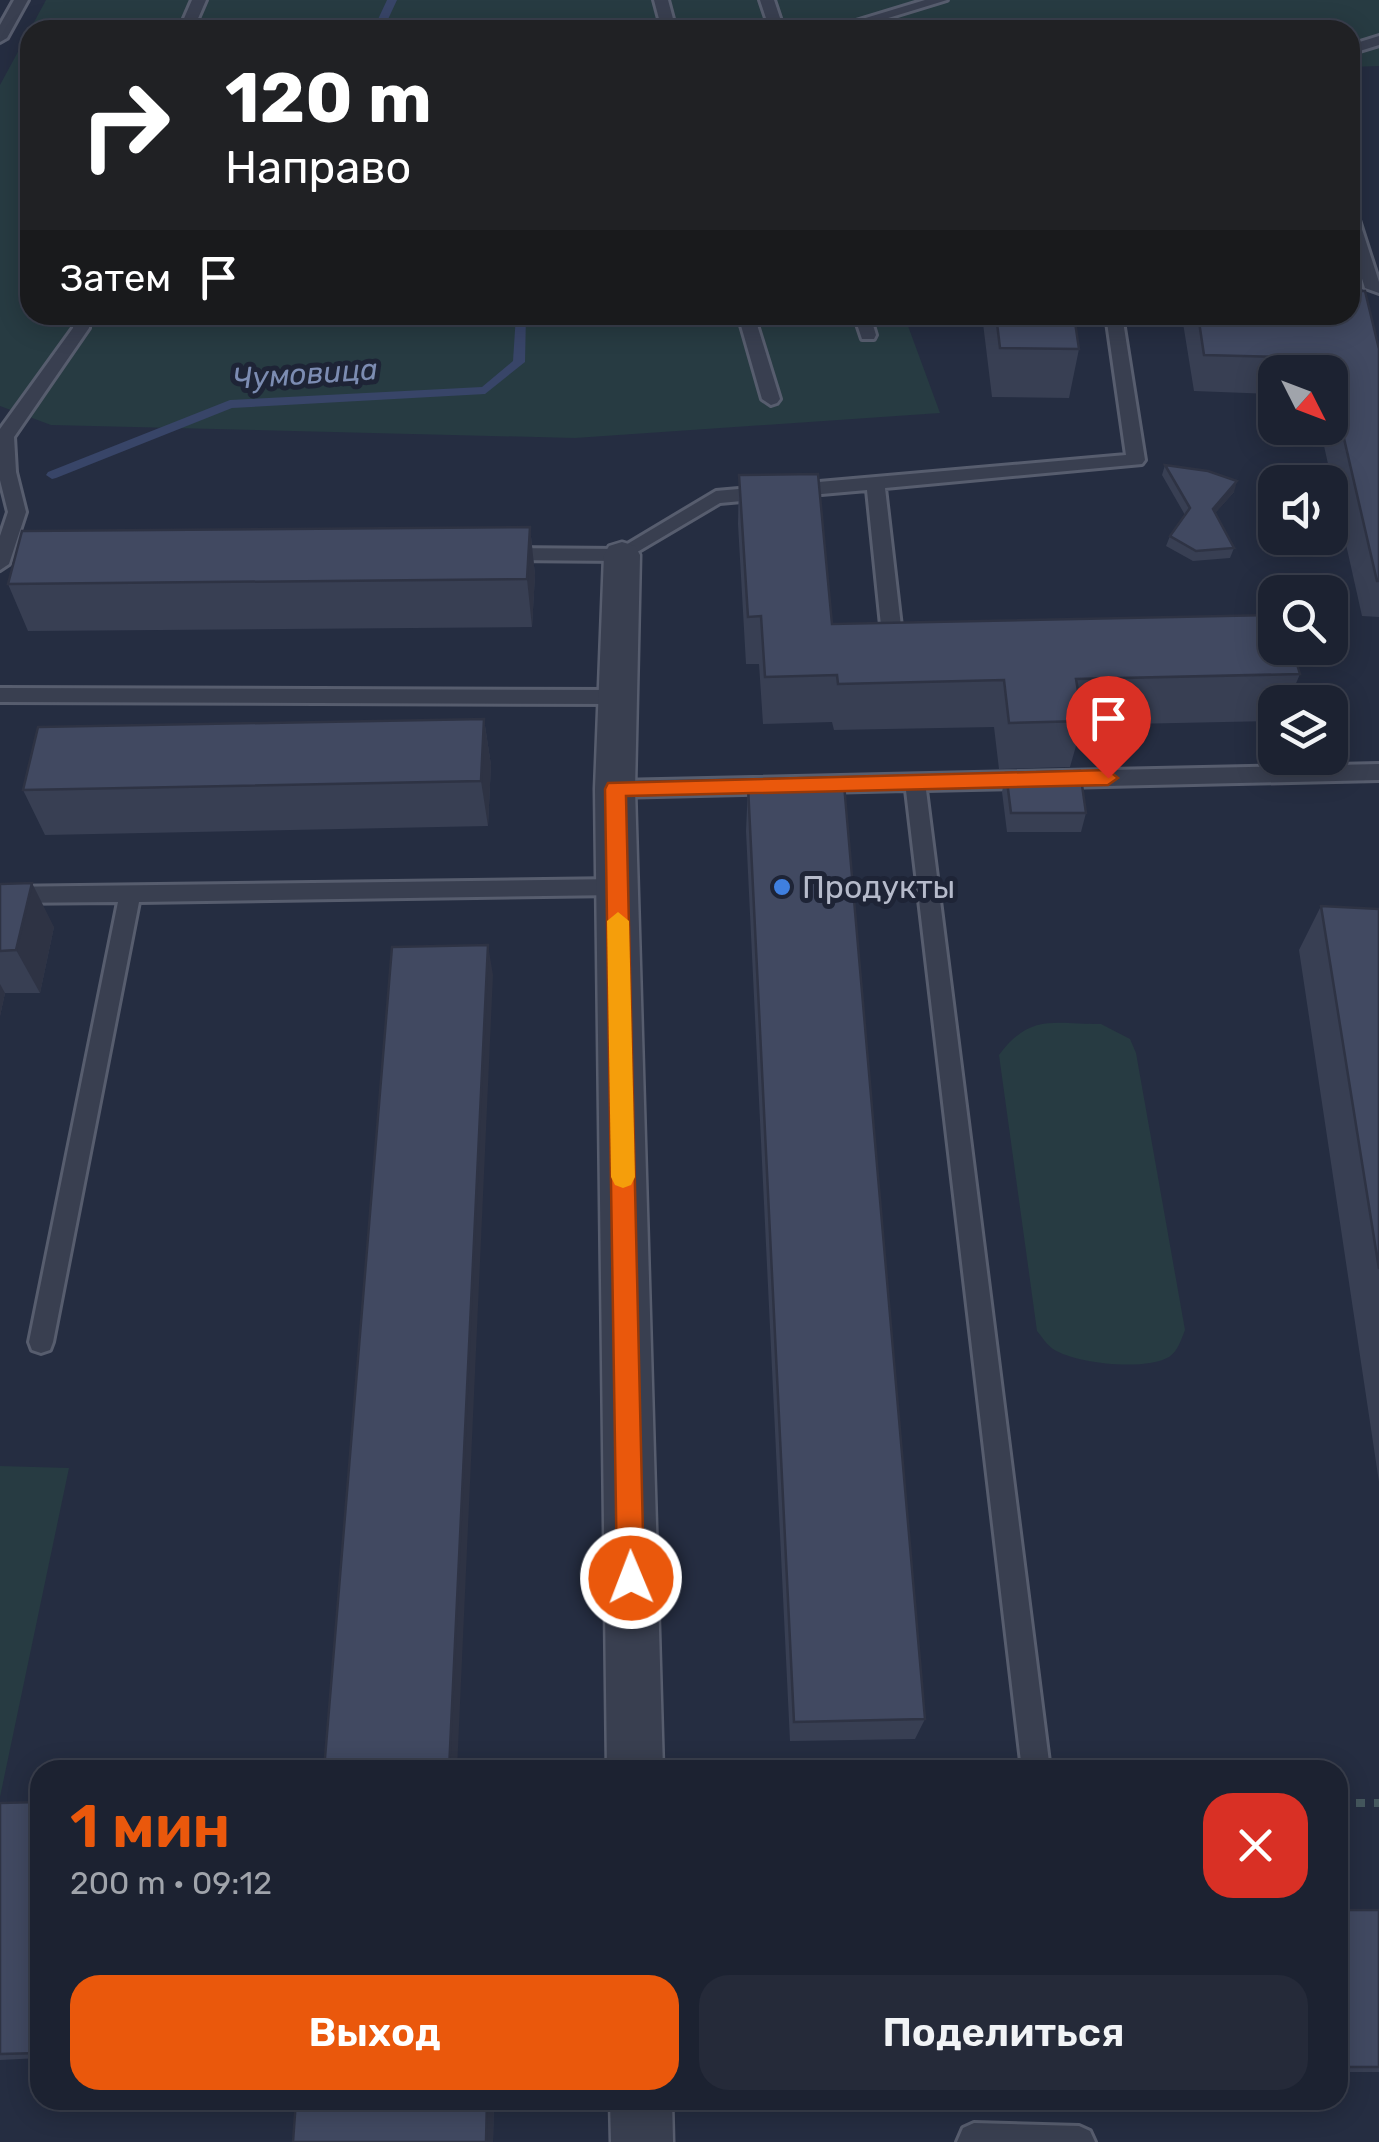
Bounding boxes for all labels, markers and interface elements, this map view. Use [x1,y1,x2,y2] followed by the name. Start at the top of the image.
[225,57,432,140] text: 120 m
[60,60,190,190] icon: right
[225,141,411,194] text: Направо
[191,250,246,305] icon: arrive
[60,255,171,301] text: Затем
[231,351,379,397] water label: Чумовица
[1258,355,1348,445] north arrow
[1258,355,1348,775] map controls
[1258,465,1348,555] button: sound
[1258,575,1348,665] button: search
[1066,676,1151,779] pin
[1258,685,1348,775] button: layers
[1081,691,1136,746] icon: arrive
[802,868,955,906] place label: Продукты
[771,876,793,898] marker: Продукты
[579,1526,683,1630] position arrow
[70,1791,230,1862] text: 1 мин
[1203,1793,1308,1898] button: close
[70,1864,272,1902] text: 200 m · 09:12
[70,1975,679,2090] button: Выход
[699,1975,1308,2090] button: Поделиться

